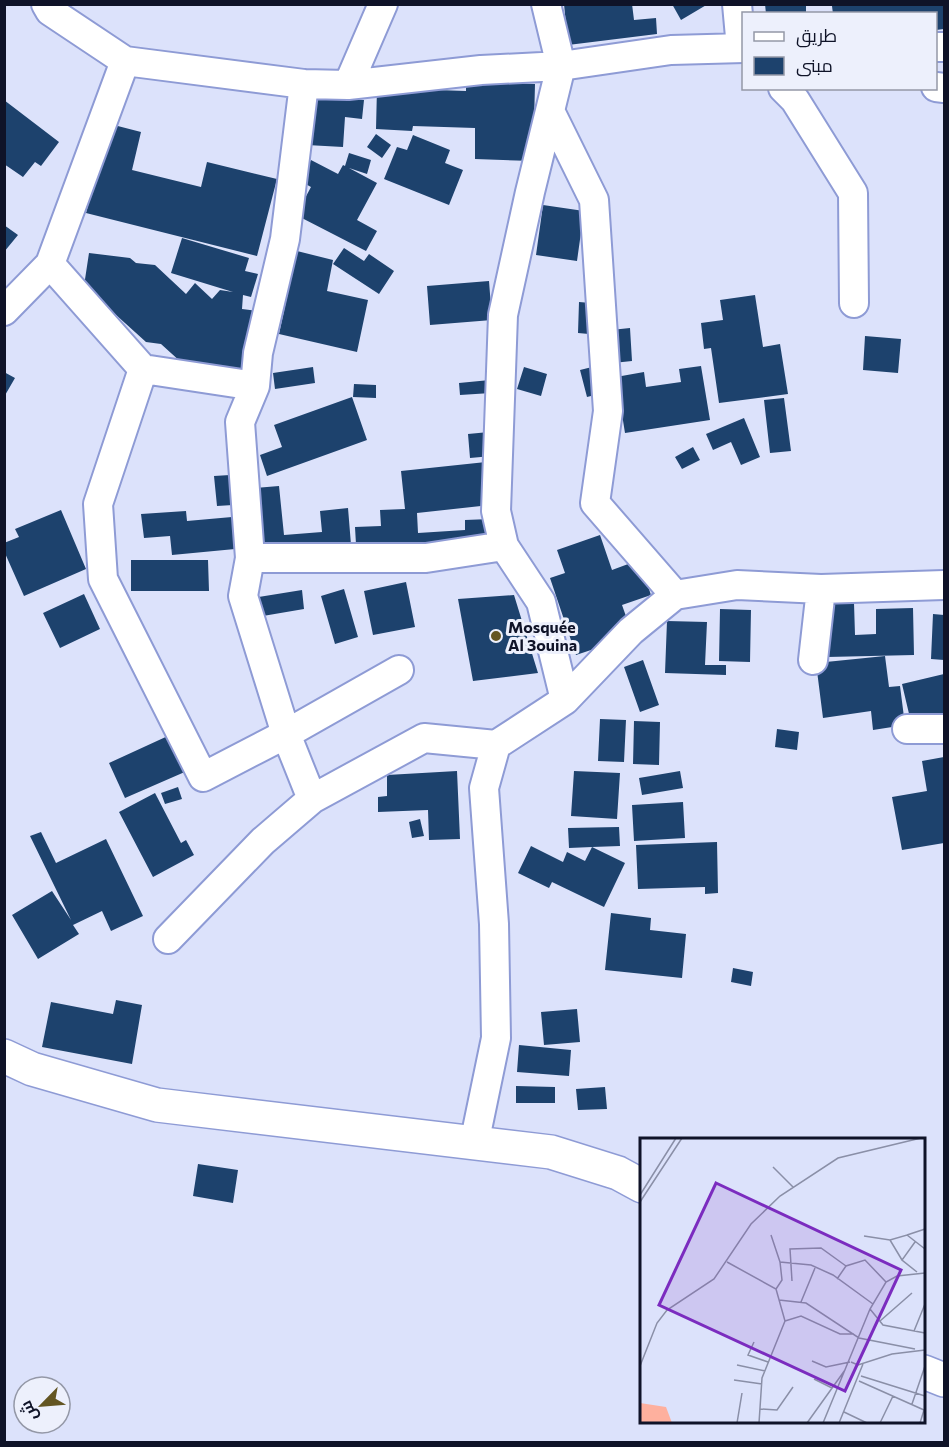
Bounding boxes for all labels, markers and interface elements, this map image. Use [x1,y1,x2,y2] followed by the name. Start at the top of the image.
[742,12,937,90] legend
[796,24,837,48] text: طريق
[796,54,833,77] text: مبنى
[508,617,577,654] place label: Mosquée Al 3ouina
[489,629,503,643] marker: Mosquée Al 3ouina
[640,1138,925,1423] inset map
[12,1375,72,1435] north arrow
[15,1398,42,1425] text: ش

